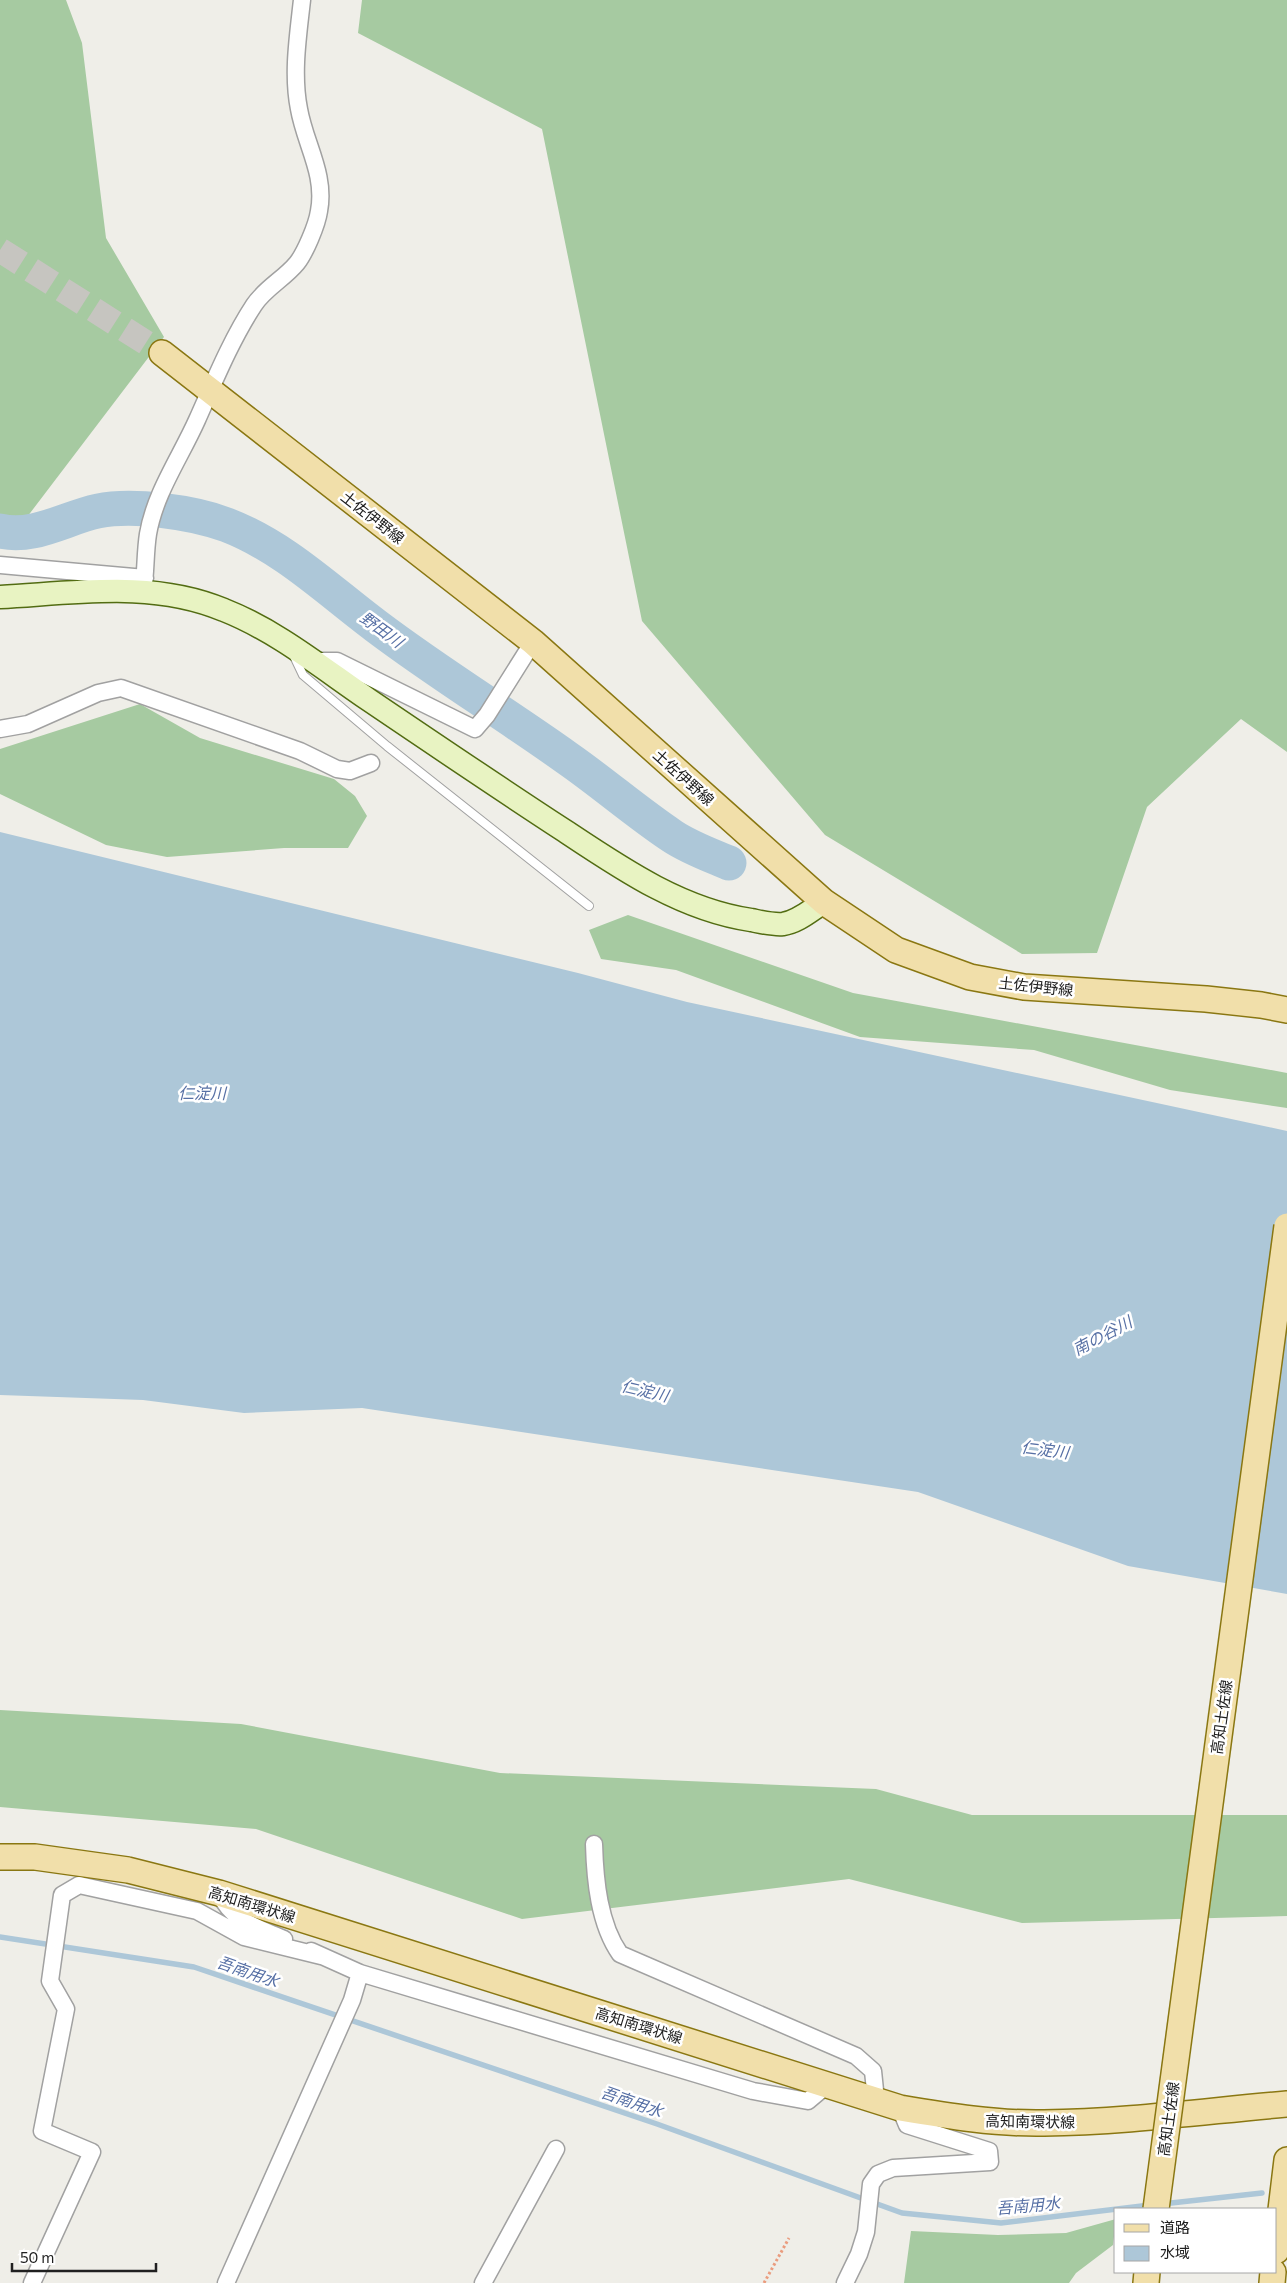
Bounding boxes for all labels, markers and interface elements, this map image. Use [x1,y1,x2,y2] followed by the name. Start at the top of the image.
[338,487,408,547] street label: 土佐伊野線
[357,607,409,652] water label: 野田川
[650,745,718,809] street label: 土佐伊野線
[998,973,1074,999] street label: 土佐伊野線
[178,1083,228,1102] water label: 仁淀川
[1069,1311,1136,1358] water label: 南の谷川
[619,1375,672,1405] water label: 仁淀川
[1020,1437,1072,1462] water label: 仁淀川
[1207,1679,1235,1755] street label: 高知土佐線
[206,1882,298,1926] street label: 高知南環状線
[215,1952,283,1991] water label: 吾南用水
[593,2003,685,2047] street label: 高知南環状線
[1154,2081,1182,2157] street label: 高知土佐線
[599,2082,667,2121] water label: 吾南用水
[985,2111,1075,2131] street label: 高知南環状線
[995,2193,1063,2217] water label: 吾南用水
[1114,2208,1277,2273] legend
[1160,2218,1190,2236] text: 道路
[12,2240,156,2272] scale bar
[1160,2243,1190,2261] text: 水域
[20,2248,54,2266] text: 50 m

